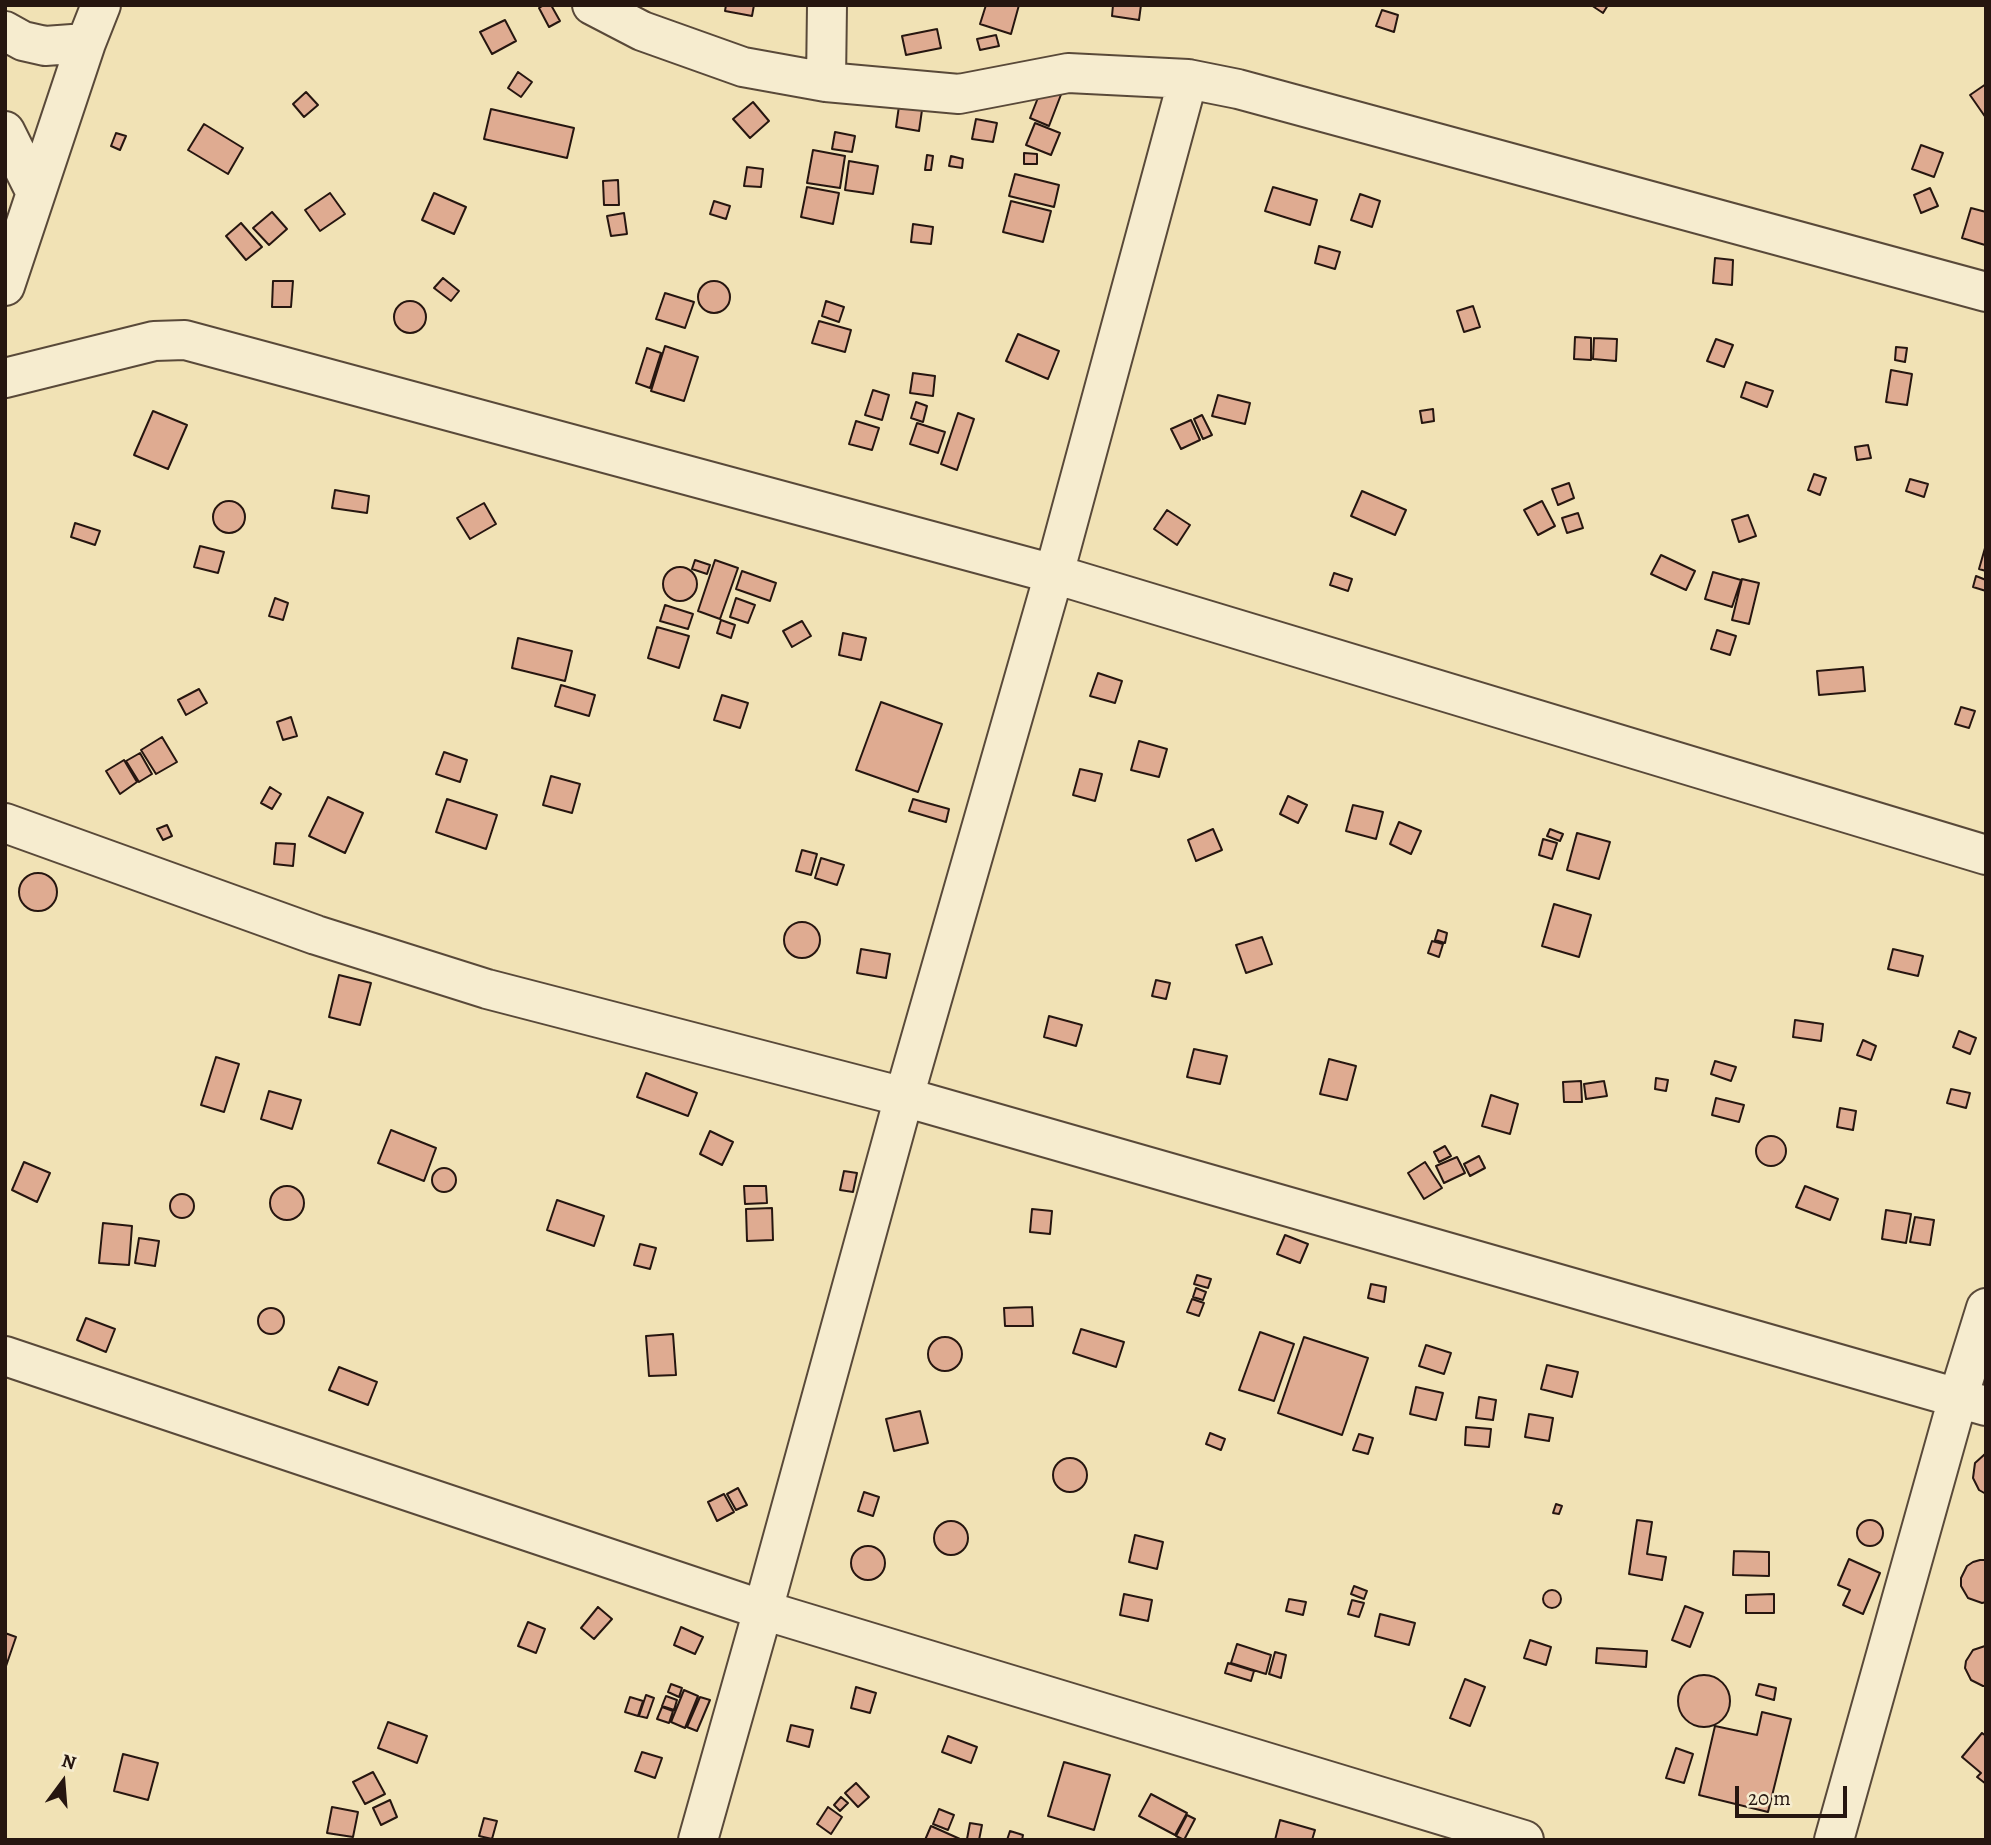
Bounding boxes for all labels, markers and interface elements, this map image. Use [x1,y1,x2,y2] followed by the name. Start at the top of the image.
[28,1747,98,1817] north arrow
[59,1747,79,1776] text: N
[1739,1772,1851,1816] scale bar
[1748,1784,1791,1812] text: 20 m

